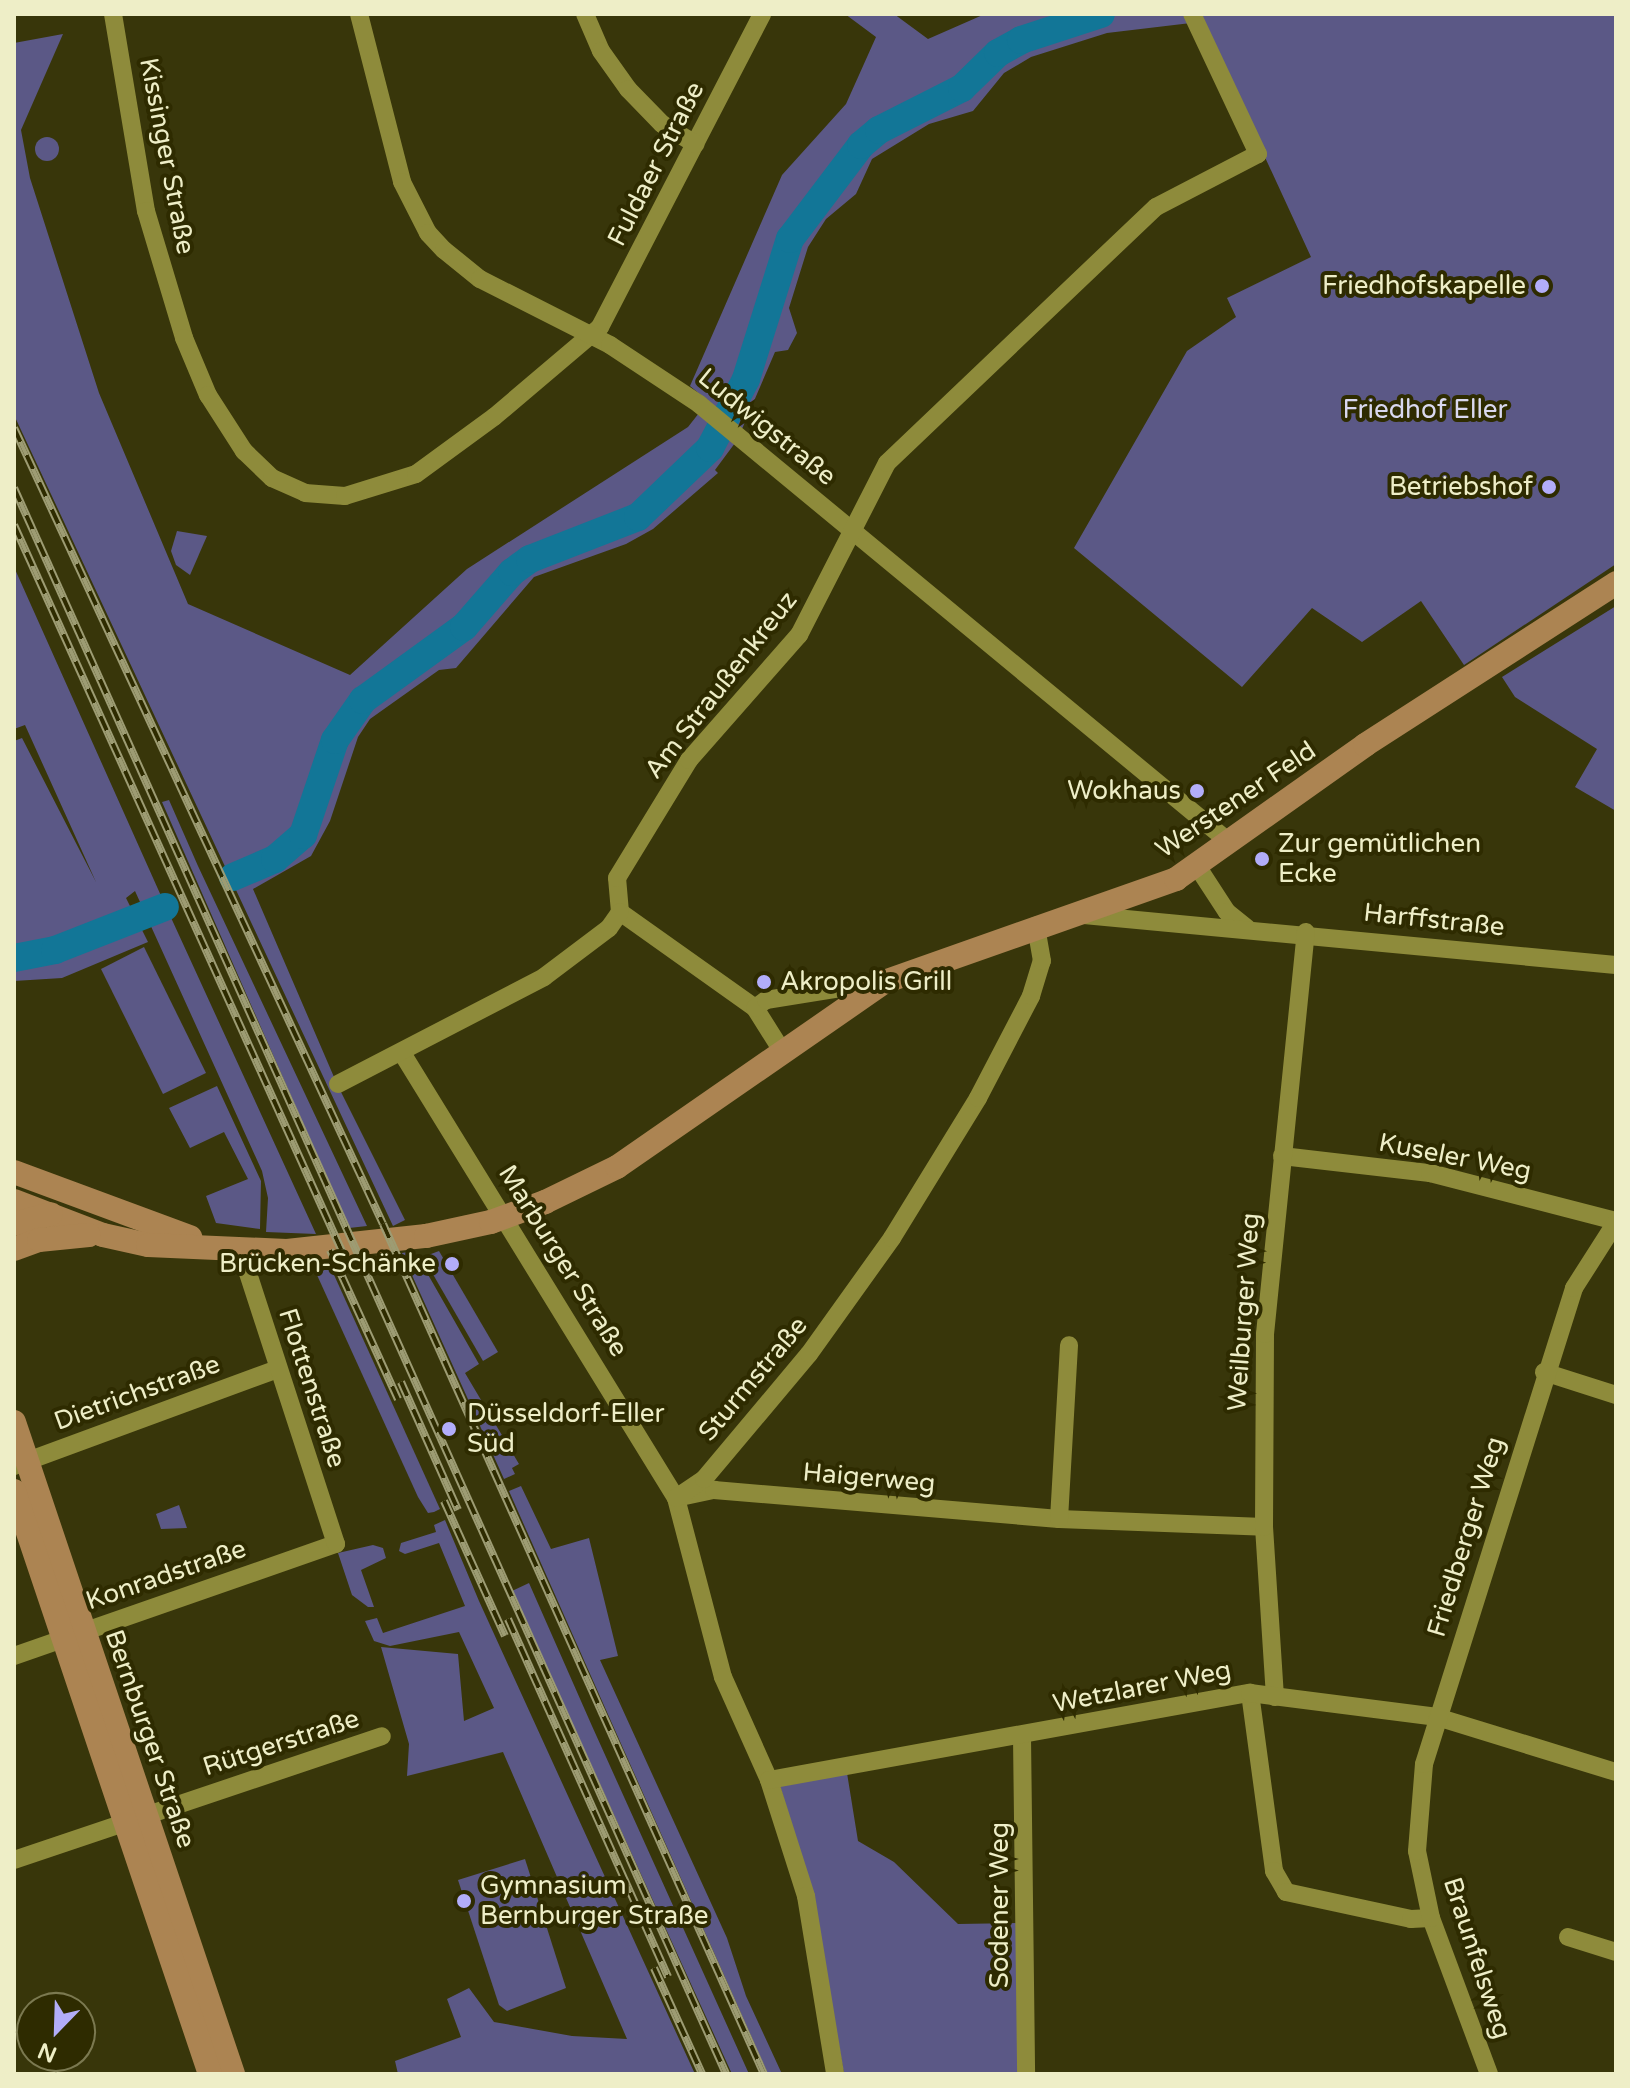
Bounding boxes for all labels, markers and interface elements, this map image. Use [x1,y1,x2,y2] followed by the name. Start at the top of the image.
[133,55,201,257] street label: Kissinger Straße
[601,77,711,251] street label: Fuldaer Straße
[1322,270,1526,302] place label: Friedhofskapelle
[1533,277,1551,295] marker: Friedhofskapelle
[692,362,842,492] street label: Ludwigstraße
[1342,394,1508,426] park label: Friedhof Eller
[1389,471,1533,503] place label: Betriebshof
[1540,478,1558,496] marker: Betriebshof
[638,585,804,785] street label: Am Straußenkreuz
[1150,735,1322,865] street label: Werstener Feld
[1067,775,1181,807] place label: Wokhaus
[1188,782,1206,800] marker: Wokhaus
[1278,828,1481,890] place label: Zur gemütlichen Ecke
[1253,850,1271,868] marker: Zur gemütlichen Ecke
[1362,897,1506,943] street label: Harffstraße
[780,966,952,998] place label: Akropolis Grill
[755,973,773,991] marker: Akropolis Grill
[1376,1127,1534,1187] street label: Kuseler Weg
[492,1160,634,1362] street label: Marburger Straße
[1222,1212,1266,1412] street label: Weilburger Weg
[219,1248,436,1280] place label: Brücken-Schänke
[443,1255,461,1273] marker: Brücken-Schänke
[272,1305,352,1471] street label: Flottenstraße
[692,1311,814,1447] street label: Sturmstraße
[50,1349,224,1437] street label: Dietrichstraße
[467,1398,664,1460] place label: Düsseldorf-Eller Süd
[438,1418,460,1440] marker: Düsseldorf-Eller Süd
[1421,1433,1511,1641] street label: Friedberger Weg
[801,1457,937,1499] street label: Haigerweg
[82,1533,250,1617] street label: Konradstraße
[98,1626,202,1852] street label: Bernburger Straße
[1050,1654,1234,1720] street label: Wetzlarer Weg
[199,1703,363,1783] street label: Rütgerstraße
[984,1822,1016,1988] street label: Sodener Weg
[480,1870,709,1932] place label: Gymnasium Bernburger Straße
[1436,1873,1518,2043] street label: Braunfelsweg
[455,1892,473,1910] marker: Gymnasium Bernburger Straße
[16,1992,96,2072] north arrow
[34,2037,61,2068] text: N

